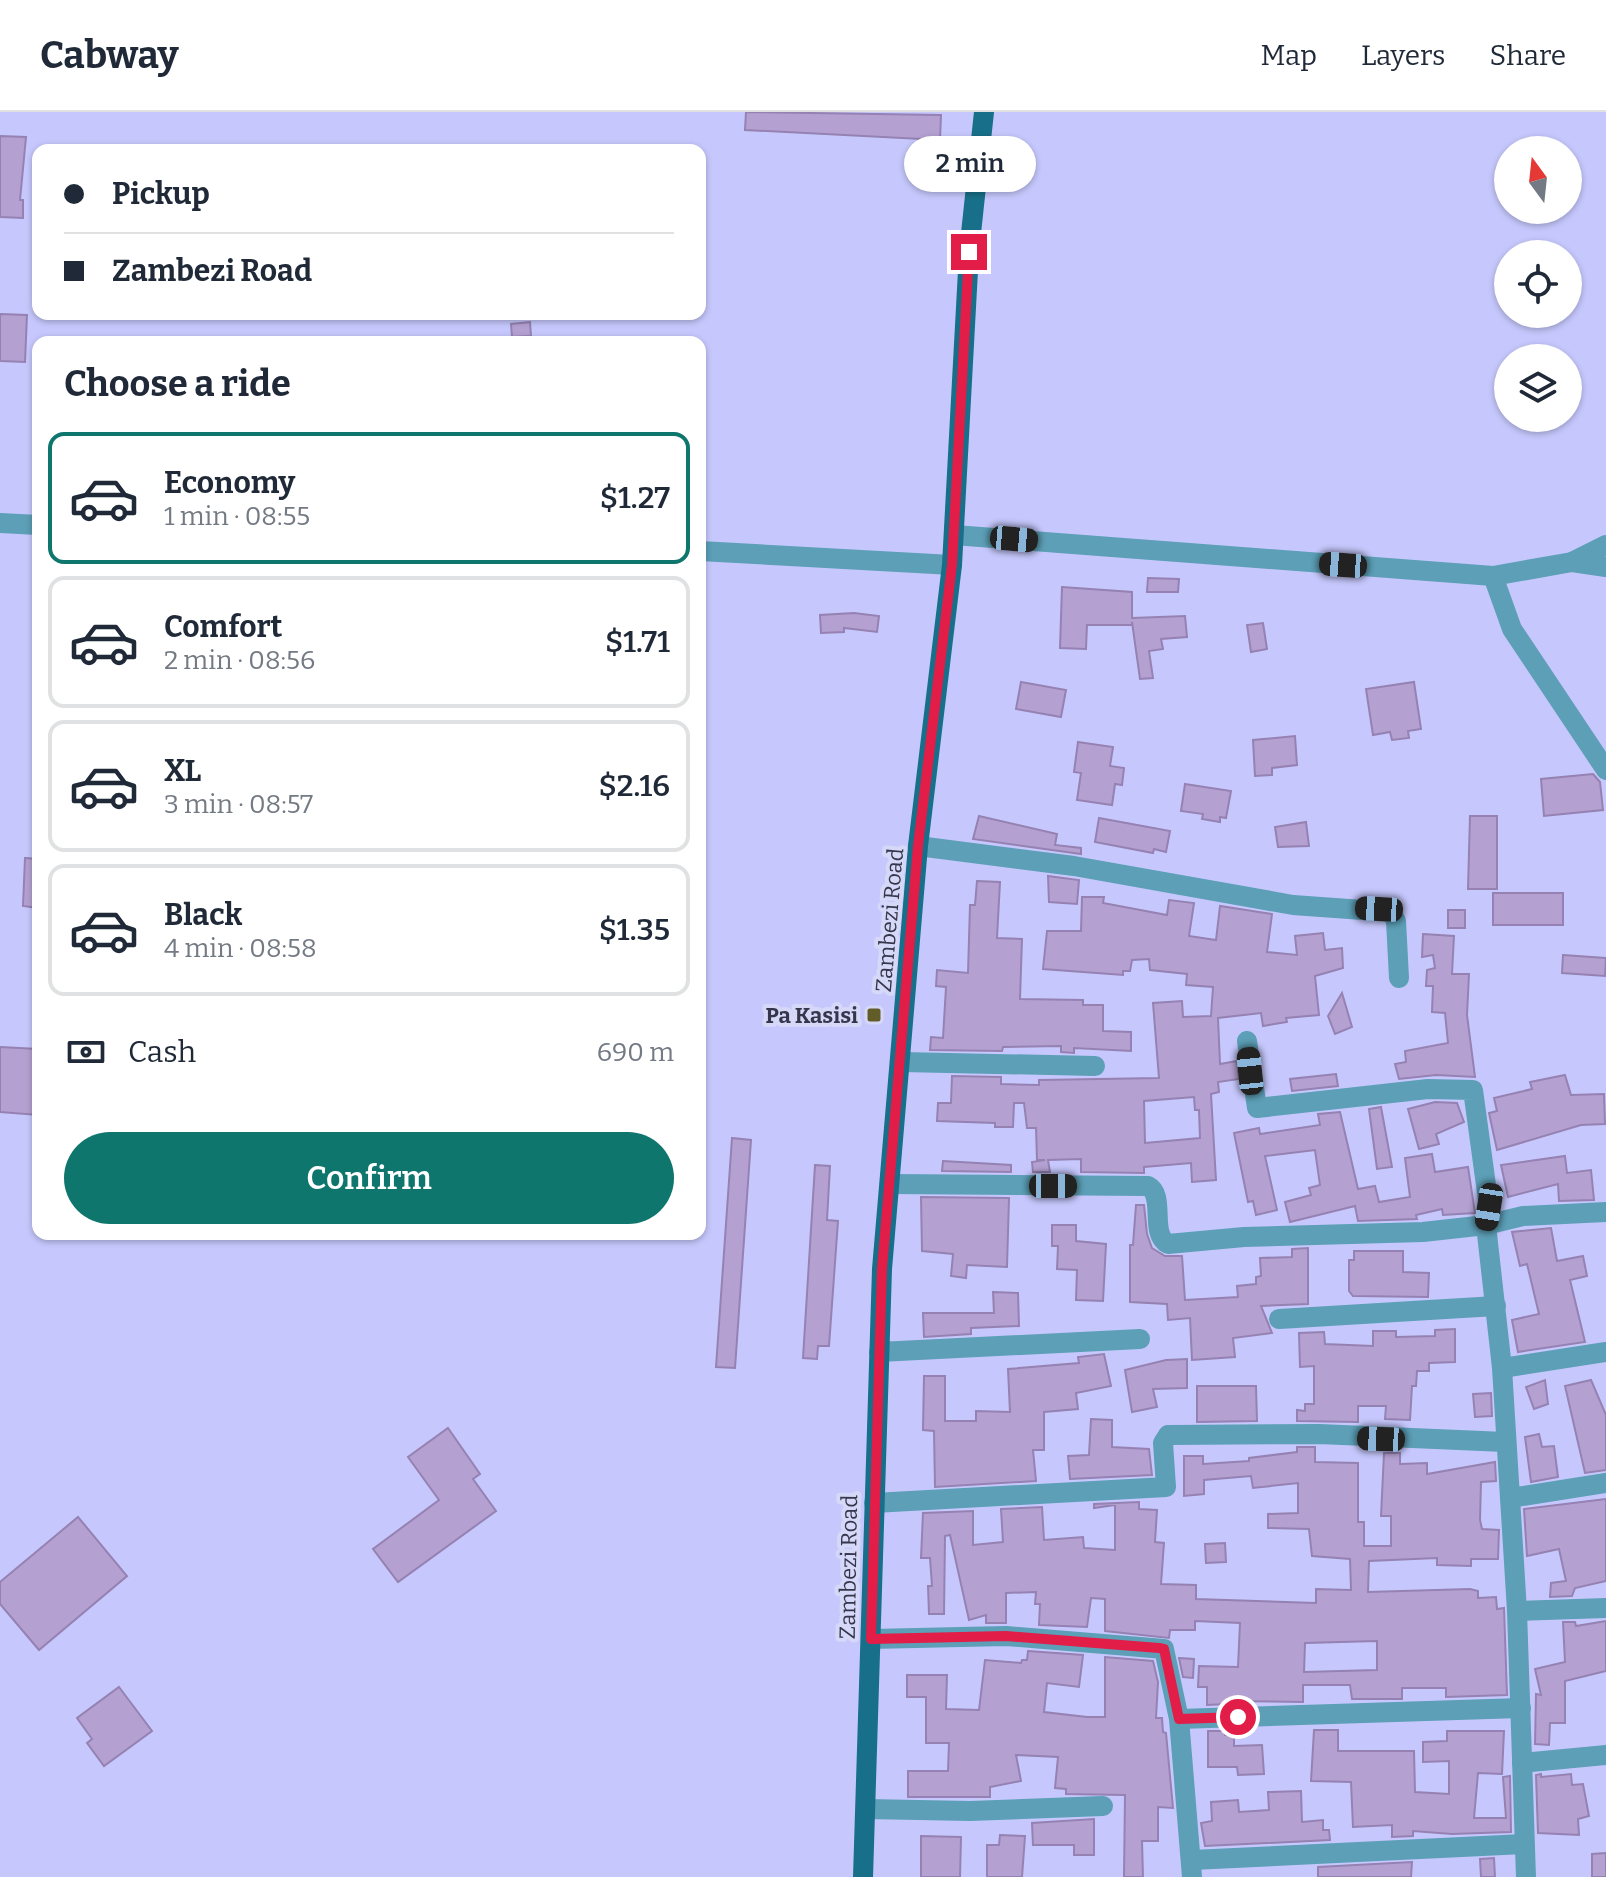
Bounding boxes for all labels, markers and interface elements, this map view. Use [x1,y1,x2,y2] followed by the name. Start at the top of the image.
[40,32,179,78] text: Cabway
[1260,39,1317,72] text: Map
[1361,39,1445,72] text: Layers
[1489,39,1566,72] text: Share
[903,136,1035,192] callout: 2 min
[1494,136,1582,224] north arrow
[1494,136,1582,432] map controls
[936,148,1004,179] text: 2 min
[112,176,210,212] text: Pickup
[951,234,987,270] route end
[1494,240,1582,328] button: locate
[112,253,312,289] text: Zambezi Road
[1494,344,1582,432] button: layers
[64,362,291,406] text: Choose a ride
[68,462,140,534] icon: car
[164,465,295,501] text: Economy
[600,480,670,516] text: $1.27
[164,501,310,532] text: 1 min · 08:55
[989,525,1039,553] car
[1318,551,1368,579] car
[68,606,140,678] icon: car
[164,609,282,645] text: Comfort
[605,624,670,660] text: $1.71
[164,645,315,676] text: 2 min · 08:56
[68,750,140,822] icon: car
[164,753,201,789] text: XL
[598,768,670,804] text: $2.16
[164,789,313,820] text: 3 min · 08:57
[870,847,909,993] street label: Zambezi Road
[68,894,140,966] icon: car
[1354,896,1404,922] car
[164,897,242,933] text: Black
[599,912,670,948] text: $1.35
[164,933,317,964] text: 4 min · 08:58
[765,1002,858,1029] place label: Pa Kasisi
[865,1006,883,1024] marker: Pa Kasisi
[64,1030,108,1074] icon: cash
[128,1034,196,1070] text: Cash
[597,1037,674,1068] text: 690 m
[1236,1046,1264,1096] car
[64,1132,674,1224] button: Confirm
[1029,1174,1077,1198] car
[1473,1181,1505,1233] car
[1357,1426,1405,1452] car
[834,1494,863,1640] street label: Zambezi Road
[1220,1699,1256,1735] route start

